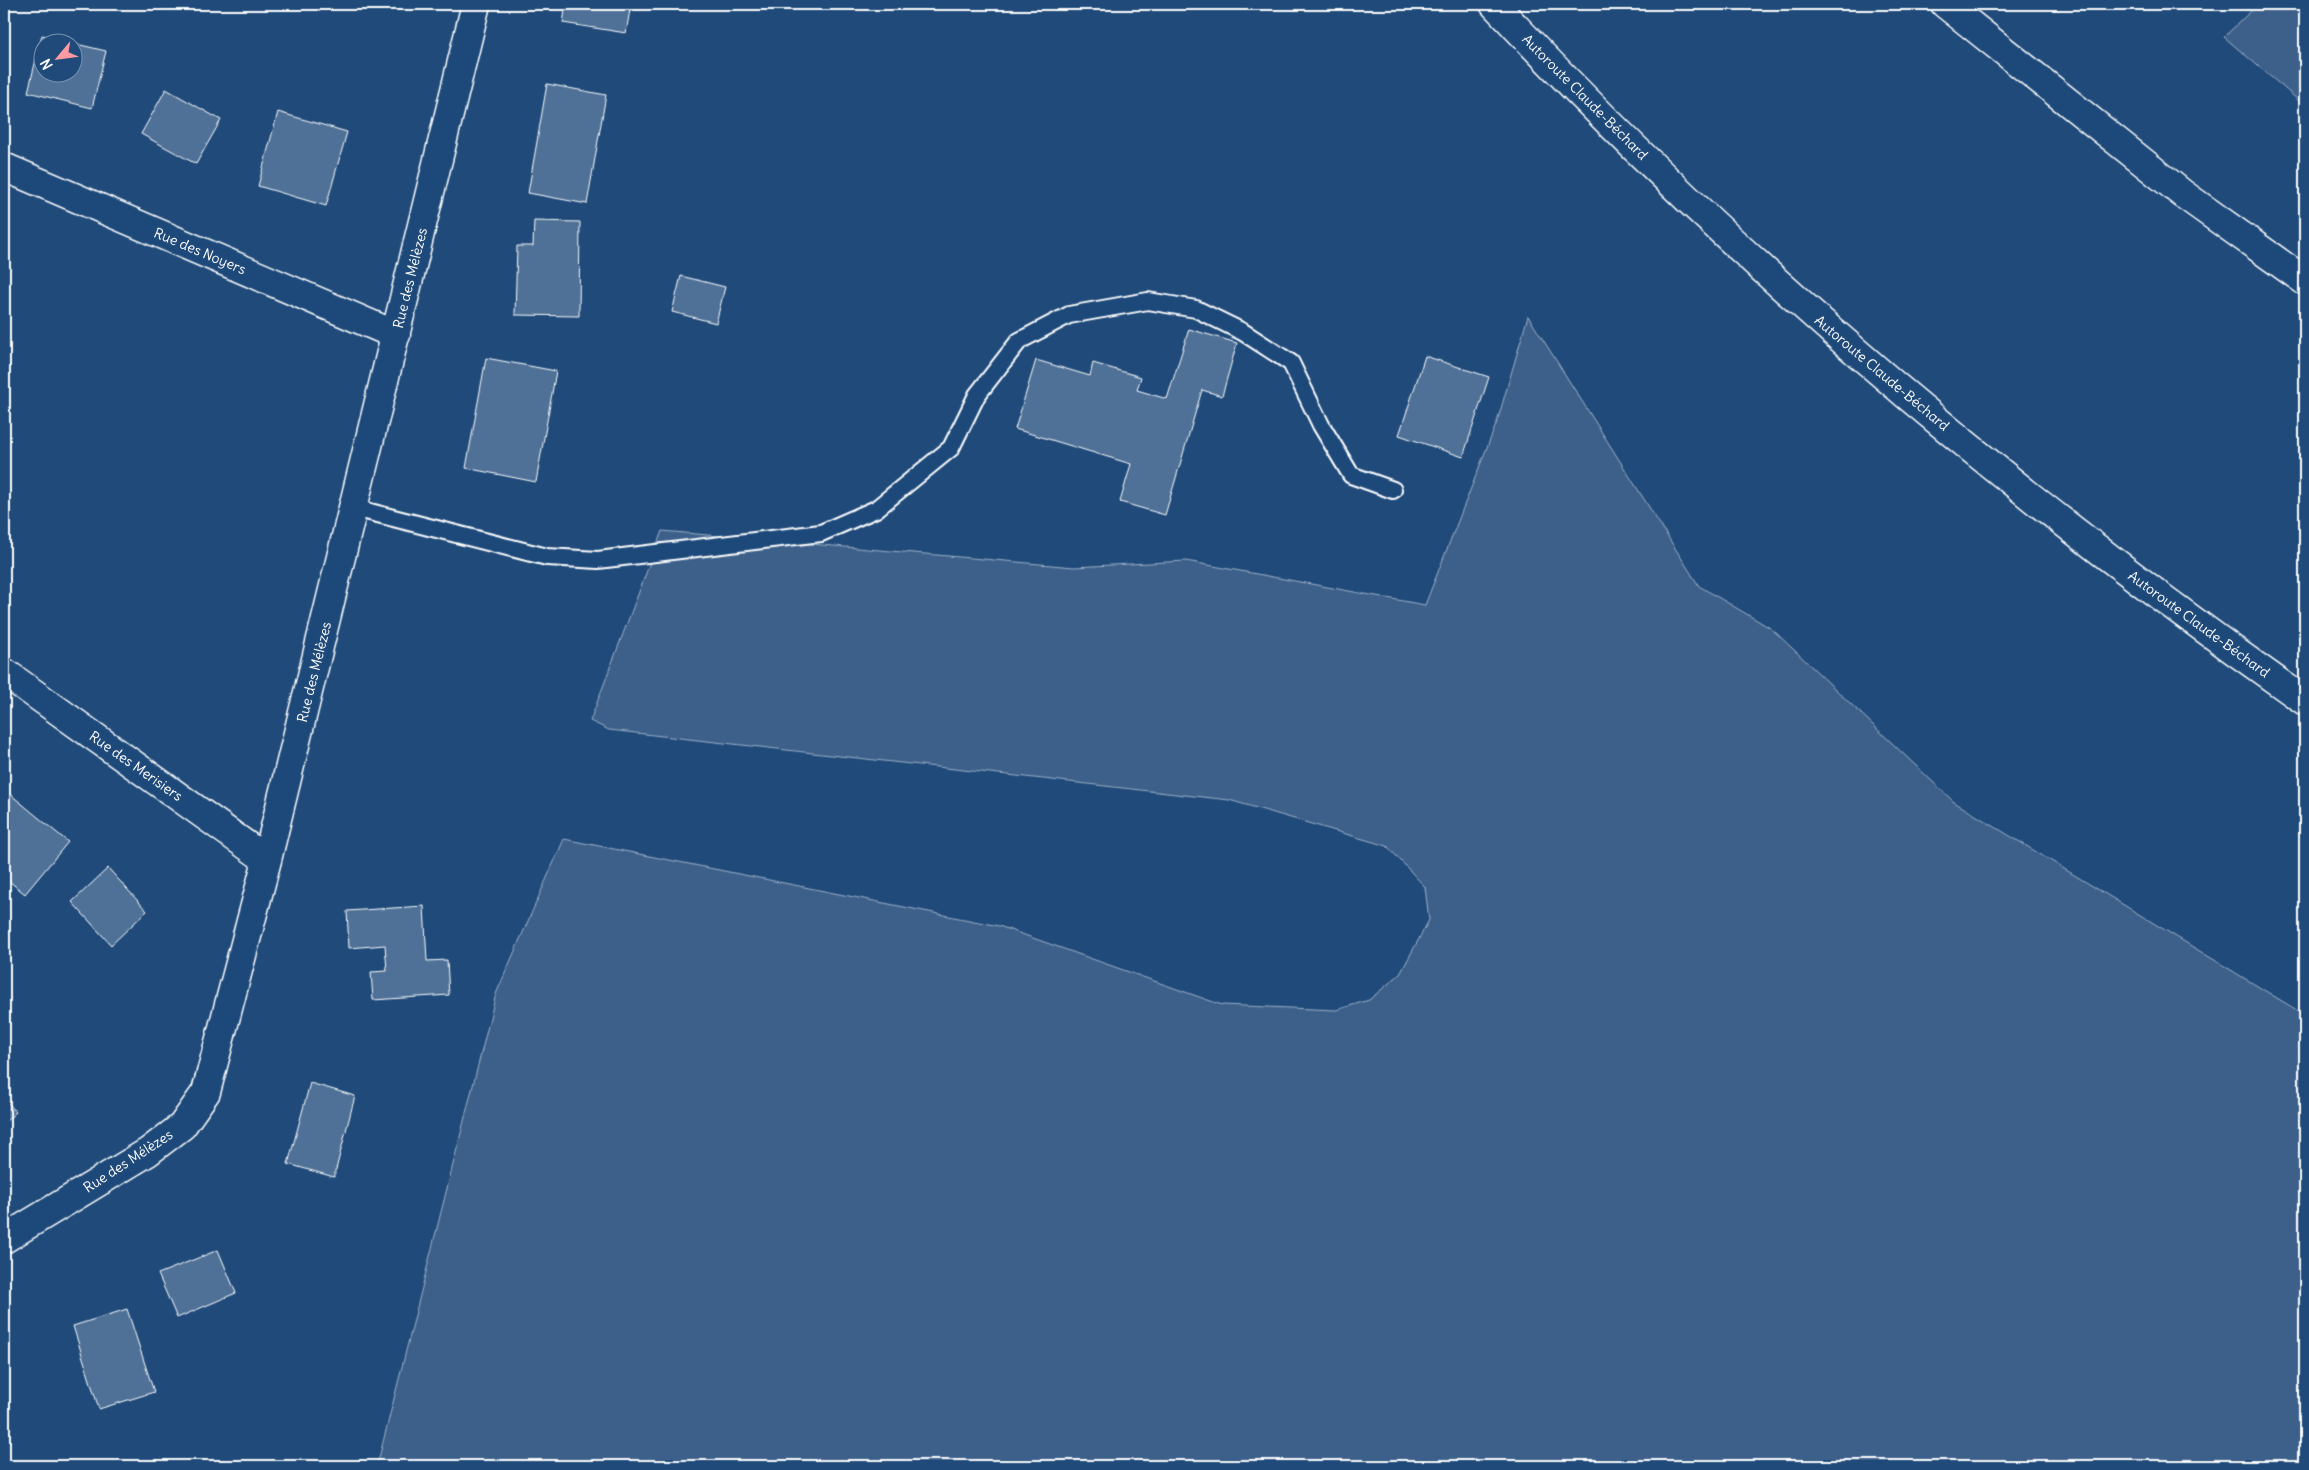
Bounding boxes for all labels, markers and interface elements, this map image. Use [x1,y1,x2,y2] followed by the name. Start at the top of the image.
[1518,30,1652,164] street label: Autoroute Claude-Béchard
[32,32,82,82] north arrow
[36,56,57,73] text: N
[151,224,249,278] street label: Rue des Noyers
[389,226,431,330] street label: Rue des Mélèzes
[1811,311,1953,435] street label: Autoroute Claude-Béchard
[2125,567,2273,681] street label: Autoroute Claude-Béchard
[293,620,335,724] street label: Rue des Mélèzes
[86,727,186,805] street label: Rue des Merisiers
[80,1125,176,1197] street label: Rue des Mélèzes

